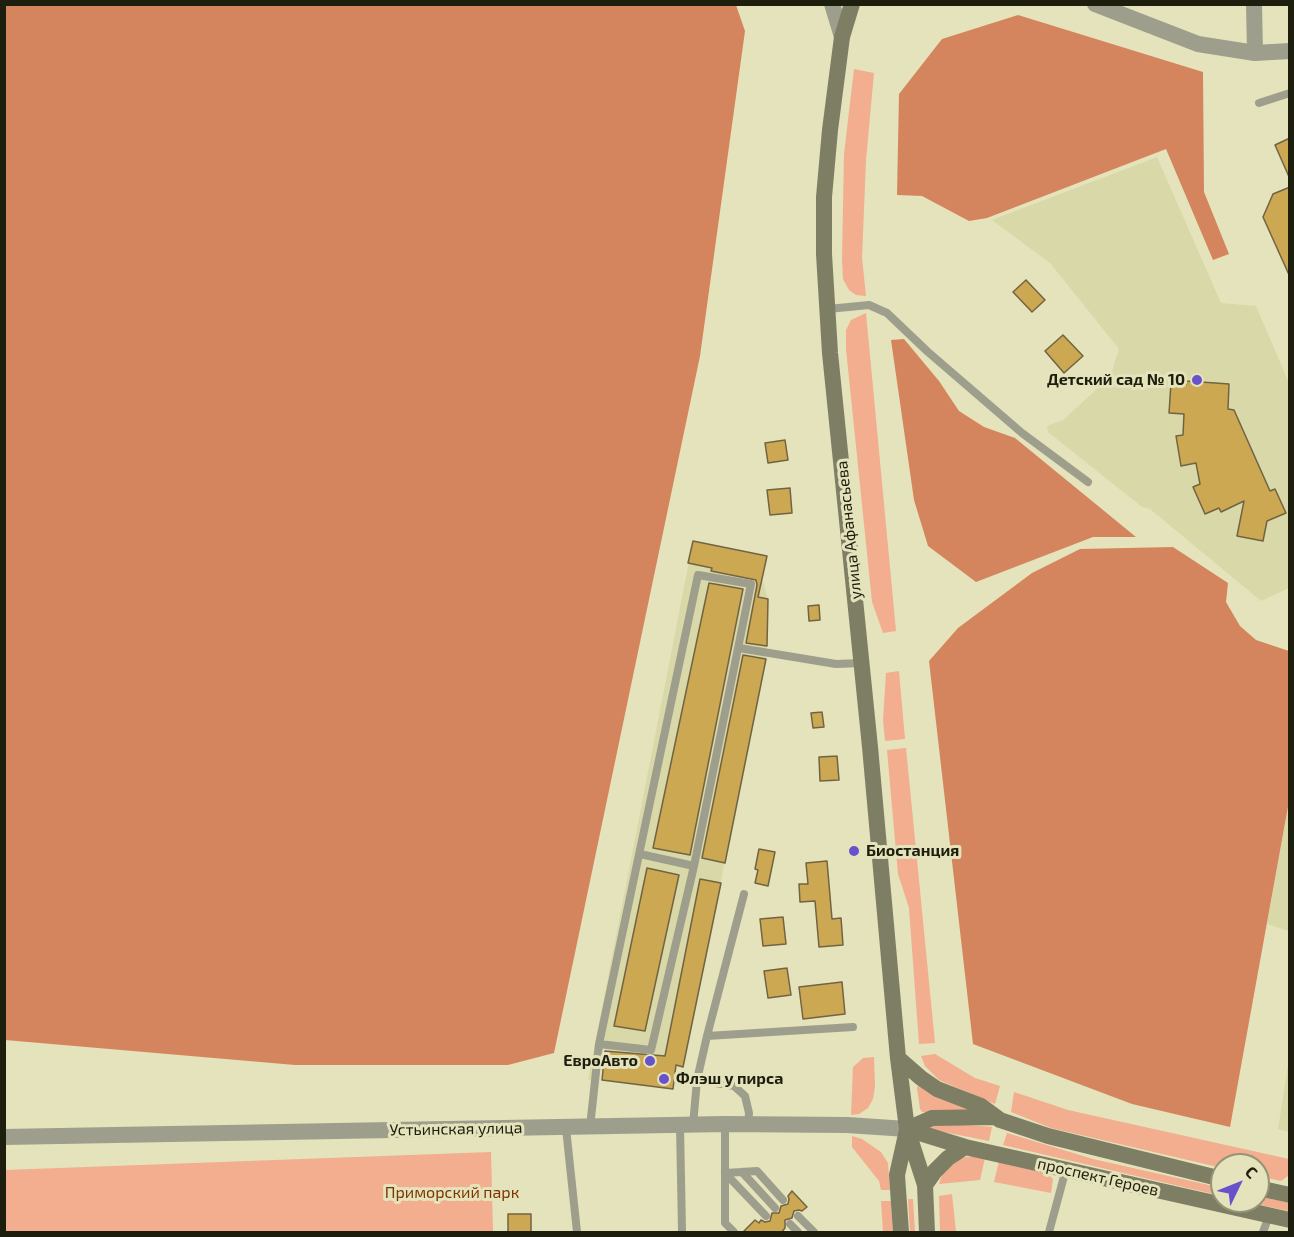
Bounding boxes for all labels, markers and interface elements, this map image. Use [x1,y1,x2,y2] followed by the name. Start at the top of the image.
[1047,370,1185,390] place label: Детский сад № 10
[1190,373,1204,387] marker: Детский сад № 10
[832,460,866,600] street label: улица Афанасьева
[866,841,959,861] place label: Биостанция
[847,844,861,858] marker: Биостанция
[563,1051,638,1071] place label: ЕвроАвто
[643,1054,657,1068] marker: ЕвроАвто
[676,1069,783,1089] place label: Флэш у пирса
[657,1072,671,1086] marker: Флэш у пирса
[389,1118,523,1140] street label: Устьинская улица
[1210,1153,1270,1213] north arrow
[1036,1154,1160,1200] street label: проспект Героев
[1242,1162,1262,1182] text: С
[385,1183,519,1203] park label: Приморский парк

